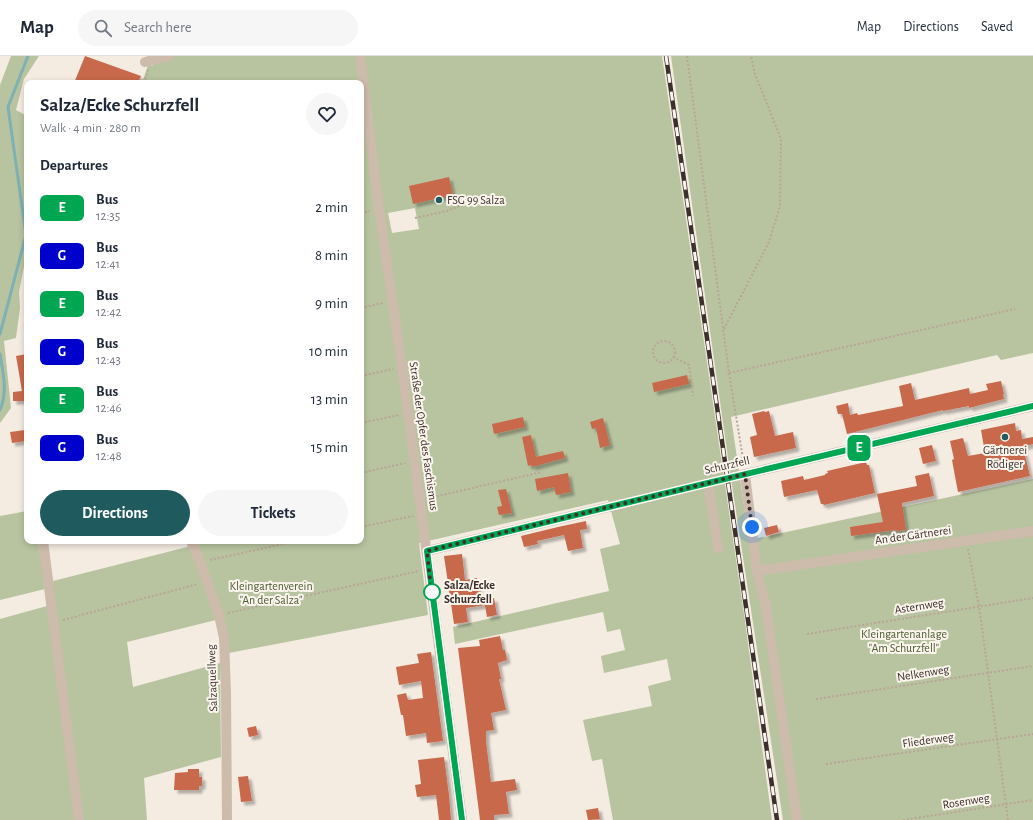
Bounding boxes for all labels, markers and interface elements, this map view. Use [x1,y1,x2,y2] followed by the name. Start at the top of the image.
[78,10,358,46] search box
[92,17,114,39] icon: search
[20,18,54,37] text: Map
[124,20,192,35] text: Search here
[857,20,881,34] text: Map
[903,20,959,34] text: Directions
[981,20,1013,34] text: Saved
[306,93,348,135] button: heart
[40,96,199,115] text: Salza/Ecke Schurzfell
[40,122,141,135] text: Walk · 4 min · 280 m
[40,158,108,173] text: Departures
[96,192,118,207] text: Bus
[447,194,505,206] place label: FSG 99 Salza
[434,195,444,205] marker: FSG 99 Salza
[315,200,348,215] text: 2 min
[58,201,66,215] text: E
[96,210,120,223] text: 12:35
[96,240,118,255] text: Bus
[315,248,348,263] text: 8 min
[58,249,66,263] text: G
[96,258,120,271] text: 12:41
[96,288,118,303] text: Bus
[315,296,348,311] text: 9 min
[58,297,66,311] text: E
[96,306,122,319] text: 12:42
[96,336,118,351] text: Bus
[309,344,348,359] text: 10 min
[58,345,66,359] text: G
[96,354,121,367] text: 12:43
[408,361,440,511] street label: Straße der Opfer des Faschismus
[96,384,118,399] text: Bus
[311,392,348,407] text: 13 min
[58,393,66,407] text: E
[96,402,122,415] text: 12:46
[96,432,118,447] text: Bus
[1000,432,1010,442] marker: Gärtnerei Rödiger
[846,435,872,461] line badge: E
[311,440,348,455] text: 15 min
[58,441,66,455] text: G
[855,441,863,455] text: E
[983,444,1027,470] place label: Gärtnerei Rödiger
[96,450,122,463] text: 12:48
[703,454,751,476] street label: Schurzfell
[40,490,190,536] button: Directions
[198,490,348,536] button: Tickets
[742,517,762,537] your location
[874,524,952,546] street label: An der Gärtnerei
[444,579,495,605] place label: Salza/Ecke Schurzfell
[229,580,313,606] park label: Kleingartenverein "An der Salza"
[423,583,441,601] marker: Salza/Ecke Schurzfell
[894,596,945,616] street label: Asternweg
[861,628,947,654] park label: Kleingartenanlage "Am Schurzfell"
[205,644,219,712] street label: Salzaquellweg
[896,663,950,683] street label: Nelkenweg
[902,730,955,750] street label: Fliederweg
[942,791,990,811] street label: Rosenweg

